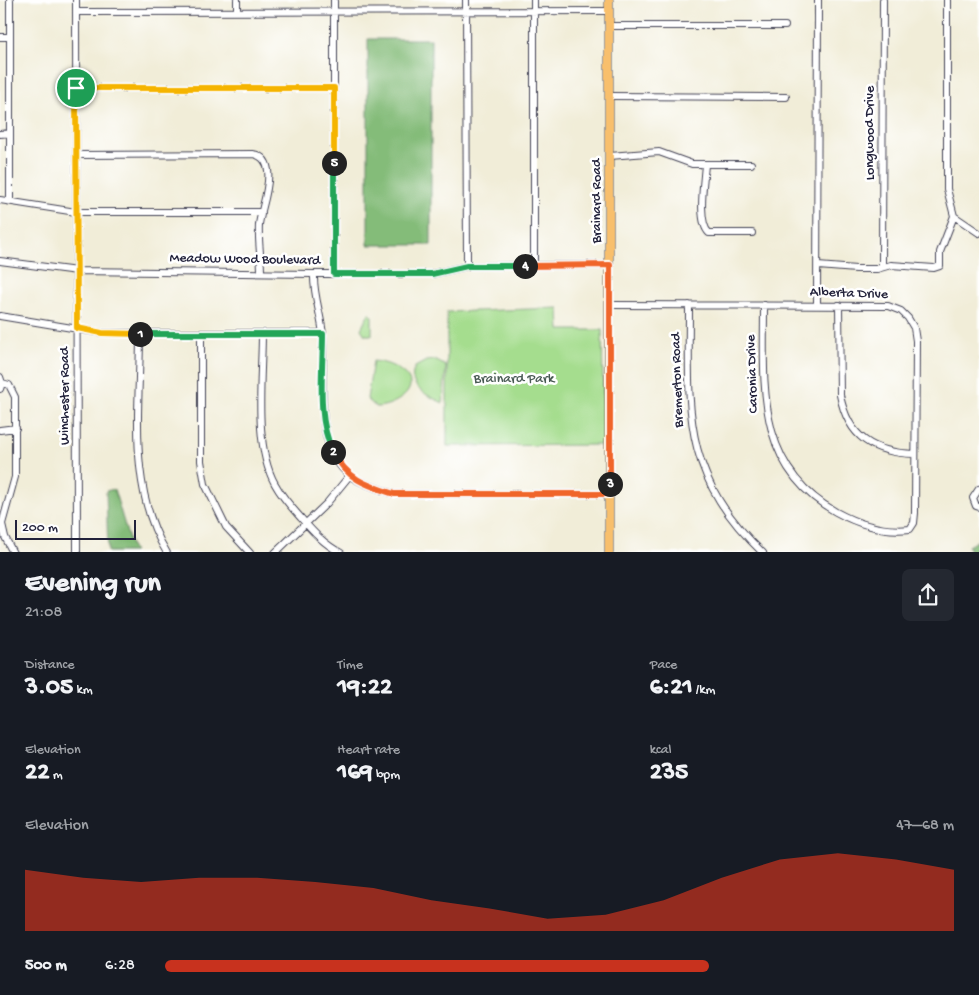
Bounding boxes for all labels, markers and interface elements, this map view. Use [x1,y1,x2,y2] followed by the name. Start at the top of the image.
[55,67,97,109] pin
[62,74,90,102] icon: arrive
[862,85,879,180] street label: Longwood Drive
[322,150,346,176] pin: 5
[331,155,338,172] text: 5
[589,157,606,244] street label: Brainard Road
[170,250,322,270] street label: Meadow Wood Boulevard
[512,254,538,278] pin: 4
[522,258,529,275] text: 4
[810,284,889,304] street label: Alberta Drive
[128,322,152,346] pin: 1
[138,326,143,343] text: 1
[668,330,688,429] street label: Bremerton Road
[743,334,763,414] street label: Caronia Drive
[57,345,74,445] street label: Winchester Road
[473,371,556,388] park label: Brainard Park
[320,440,346,464] pin: 2
[330,444,337,461] text: 2
[598,472,622,496] pin: 3
[607,476,614,493] text: 3
[15,518,136,541] scale bar
[22,520,58,537] text: 200 m
[25,568,161,601] text: Evening run
[902,569,954,621] button: share
[25,604,62,623] text: 21:08
[25,657,74,674] text: Distance
[337,657,363,674] text: Time
[650,657,677,674] text: Pace
[25,674,73,703] text: 3.05
[337,674,392,703] text: 19:22
[650,674,693,703] text: 6:21
[73,682,93,699] text: km
[693,682,715,699] text: /km
[25,742,81,759] text: Elevation
[337,742,400,759] text: Heart rate
[650,742,672,759] text: kcal
[25,759,50,788] text: 22
[337,759,373,788] text: 169
[650,759,688,788] text: 235
[50,767,63,784] text: m
[373,767,400,784] text: bpm
[25,817,89,836] text: Elevation
[896,817,954,836] text: 47–68 m
[25,957,67,976] text: 500 m
[105,957,135,976] text: 6:28

